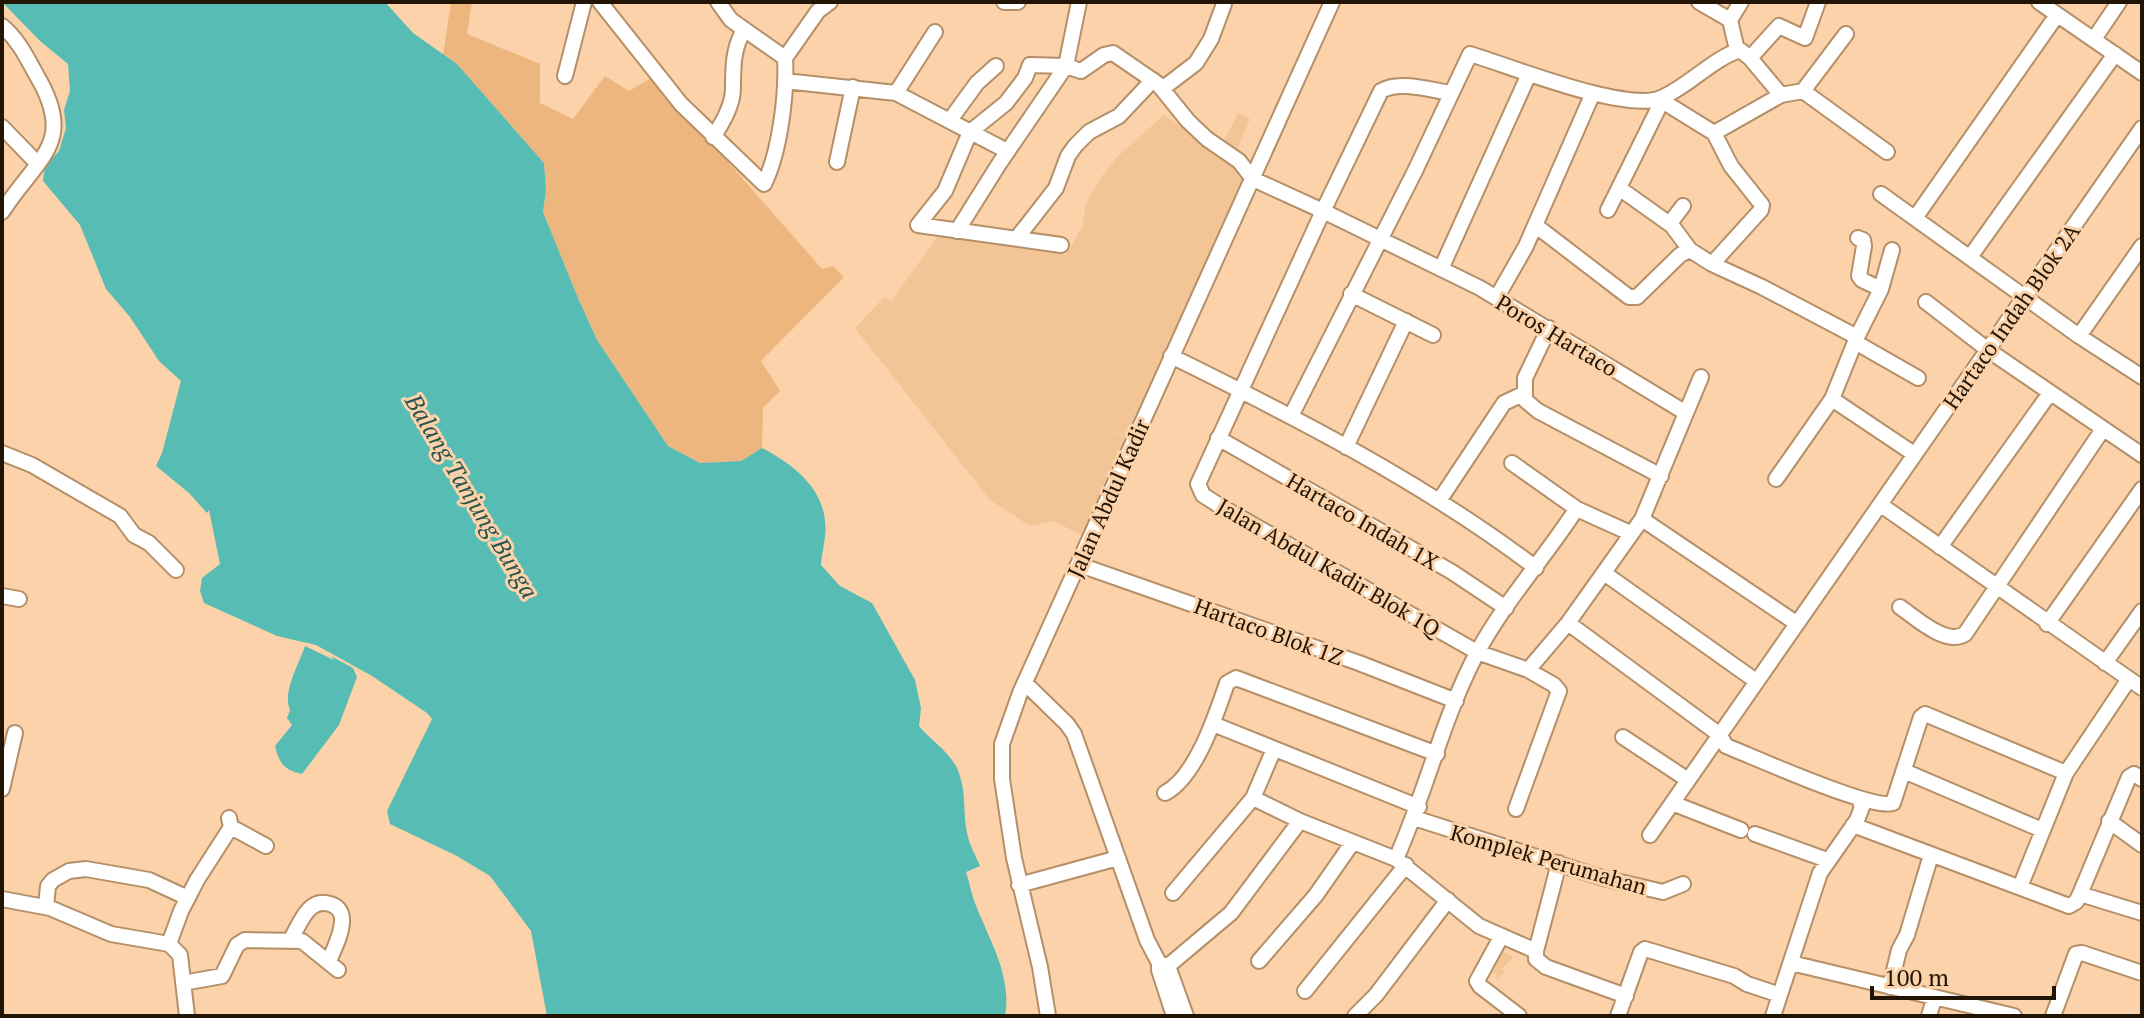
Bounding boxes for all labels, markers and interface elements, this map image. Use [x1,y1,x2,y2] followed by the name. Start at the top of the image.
[1936,217,2087,415] street label: Hartaco Indah Blok 2A
[1491,287,1623,383] street label: Poros Hartaco
[398,387,546,604] water label: Balang Tanjung Bunga
[1060,414,1156,582] street label: Jalan Abdul Kadir
[1282,466,1445,576] street label: Hartaco Indah 1X
[1212,491,1446,643] street label: Jalan Abdul Kadir Blok 1Q
[1191,591,1347,671] street label: Hartaco Blok 1Z
[1447,817,1651,901] street label: Komplek Perumahan
[1872,950,2054,1000] scale bar
[1884,961,1949,993] text: 100 m

